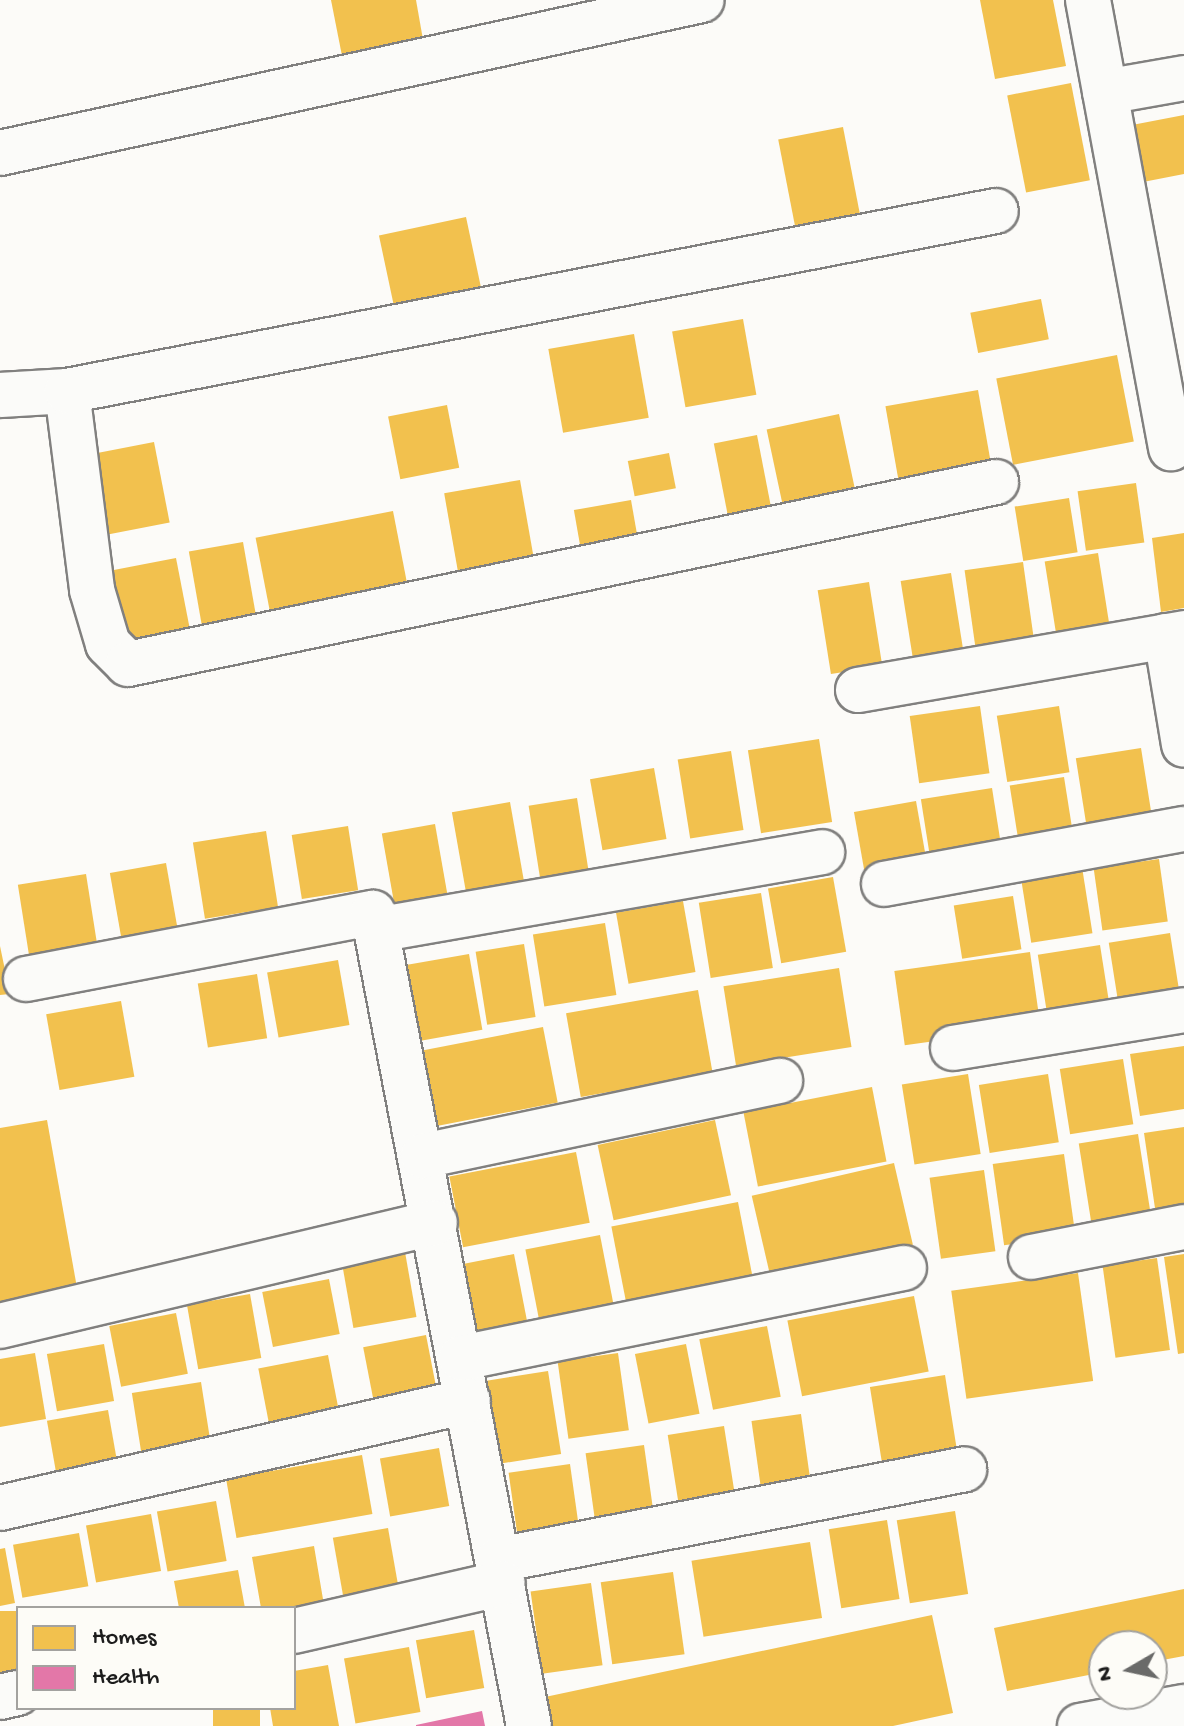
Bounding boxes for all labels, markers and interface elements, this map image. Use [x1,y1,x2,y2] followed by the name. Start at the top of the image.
[16,1606,296,1710] legend
[92,1624,156,1653] text: Homes
[1088,1630,1168,1710] north arrow
[92,1664,159,1693] text: Health
[1092,1664,1120,1683] text: N

